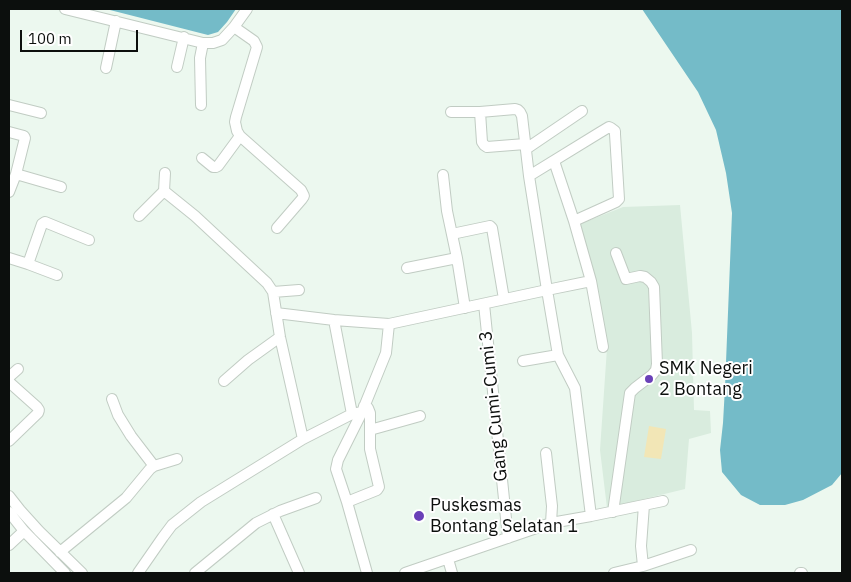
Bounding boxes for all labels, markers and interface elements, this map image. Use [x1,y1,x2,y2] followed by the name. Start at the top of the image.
[22,20,140,52] scale bar
[28,29,72,48] text: 100 m
[475,329,513,483] street label: Gang Cumi-Cumi 3
[659,358,753,400] place label: SMK Negeri 2 Bontang
[643,373,655,385] marker: SMK Negeri 2 Bontang
[430,495,578,538] place label: Puskesmas Bontang Selatan 1
[412,509,426,523] marker: Puskesmas Bontang Selatan 1

